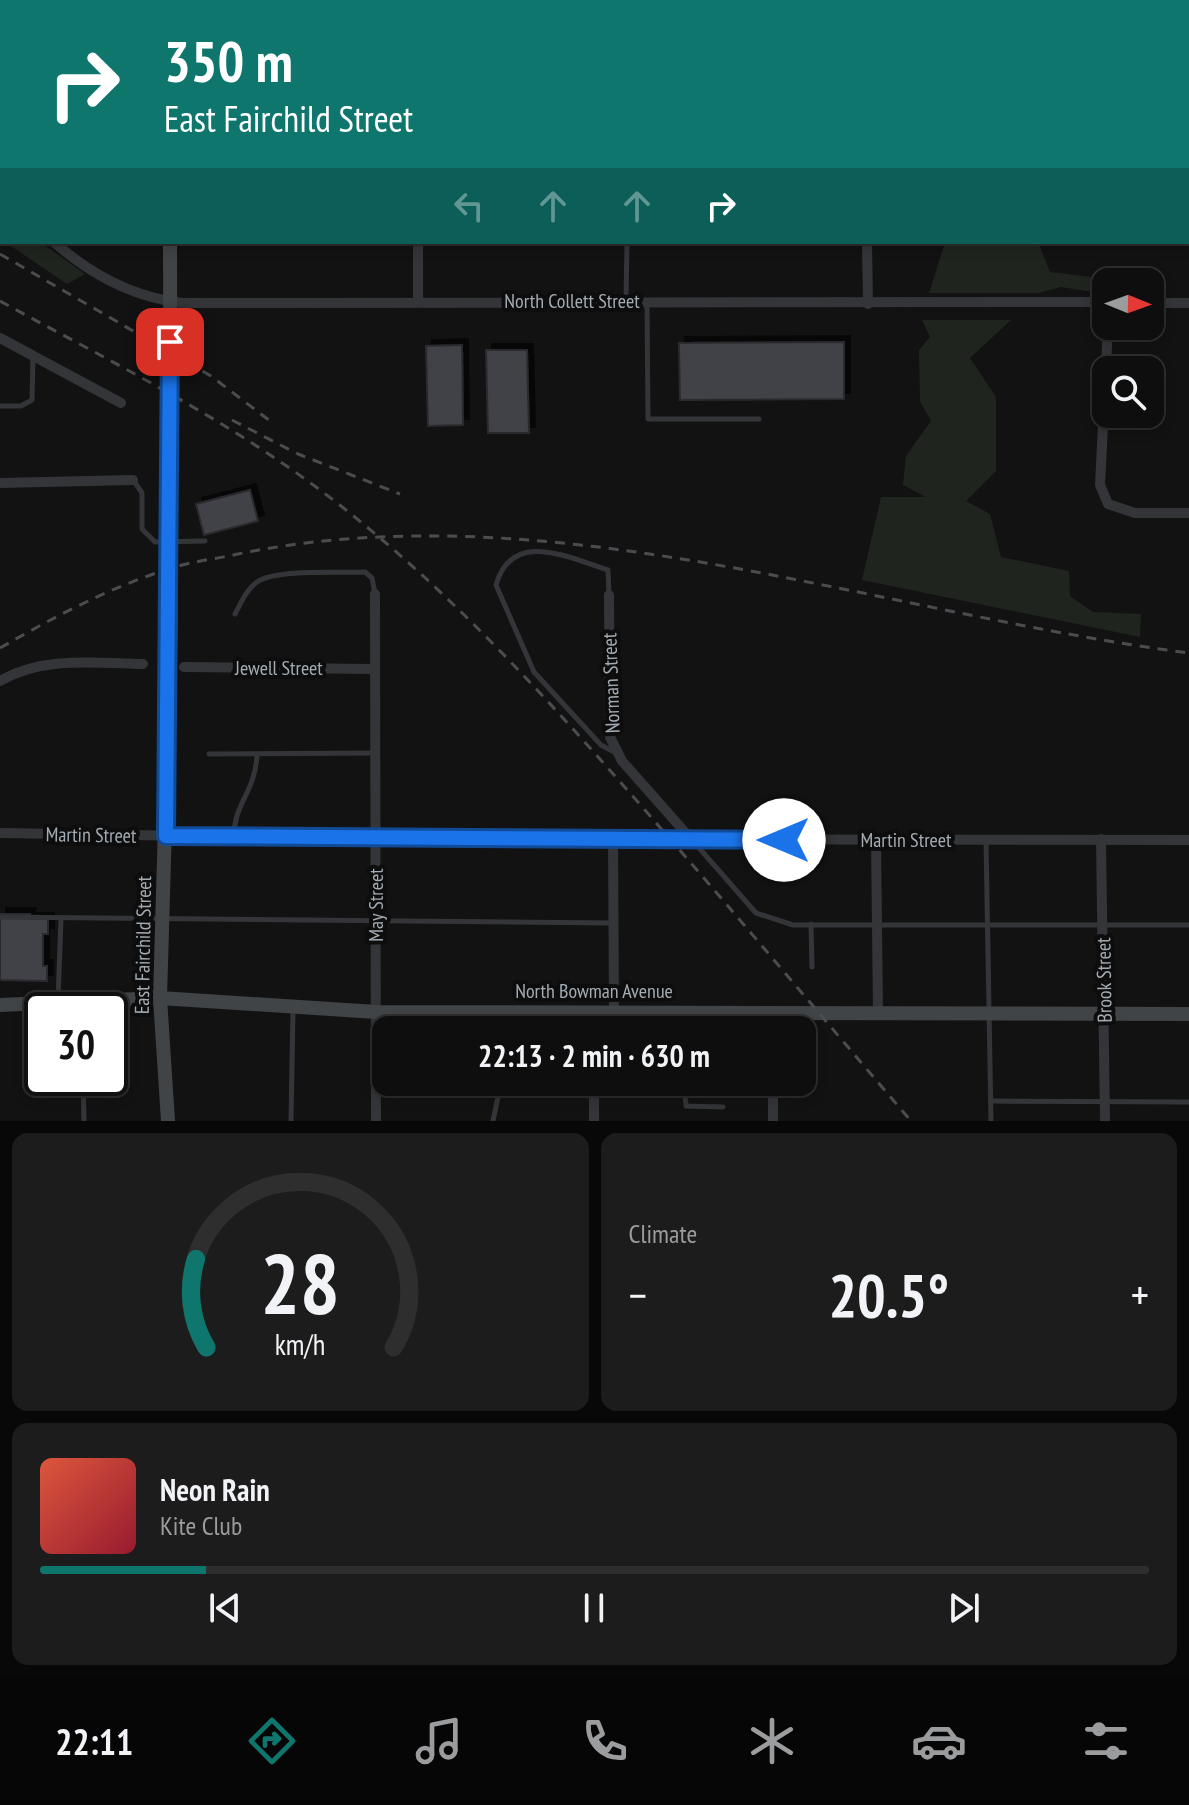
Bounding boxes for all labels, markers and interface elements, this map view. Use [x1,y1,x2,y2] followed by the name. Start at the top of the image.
[164,25,293,97] text: 350 m
[32,32,136,136] icon: right
[164,95,413,142] text: East Fairchild Street
[447,184,491,228] icon: left
[531,184,575,228] icon: ahead
[615,184,659,228] icon: ahead
[699,184,743,228] icon: right
[1092,268,1164,340] north arrow
[1092,268,1164,428] map controls
[504,288,640,314] street label: North Collett Street
[136,308,204,376] pin
[148,320,192,364] icon: arrive
[1092,356,1164,428] button: search
[596,632,626,734] street label: Norman Street
[234,655,323,681] street label: Jewell Street
[742,798,826,882] position arrow
[45,821,137,849] street label: Martin Street
[861,827,952,853] street label: Martin Street
[363,868,389,942] street label: May Street
[129,875,157,1014] street label: East Fairchild Street
[1090,937,1118,1023] street label: Brook Street
[515,978,673,1004] street label: North Bowman Avenue
[24,992,128,1096] speed limit sign: 30
[478,1036,710,1075] text: 22:13 · 2 min · 630 m
[629,1217,697,1250] text: Climate
[260,1229,340,1337] text: 28
[828,1256,949,1334] text: 20.5°
[629,1266,647,1323] text: −
[1131,1266,1149,1323] text: +
[275,1326,326,1363] text: km/h
[160,1470,270,1509] text: Neon Rain
[160,1509,242,1542] text: Kite Club
[203,1586,247,1630] icon: previous
[572,1586,616,1630] icon: pause
[942,1586,986,1630] icon: next
[244,1713,300,1769] icon: directions
[411,1713,467,1769] icon: music
[577,1713,633,1769] icon: phone
[744,1713,800,1769] icon: climate
[911,1713,967,1769] icon: car
[1078,1713,1134,1769] icon: filters
[55,1718,133,1765] text: 22:11

